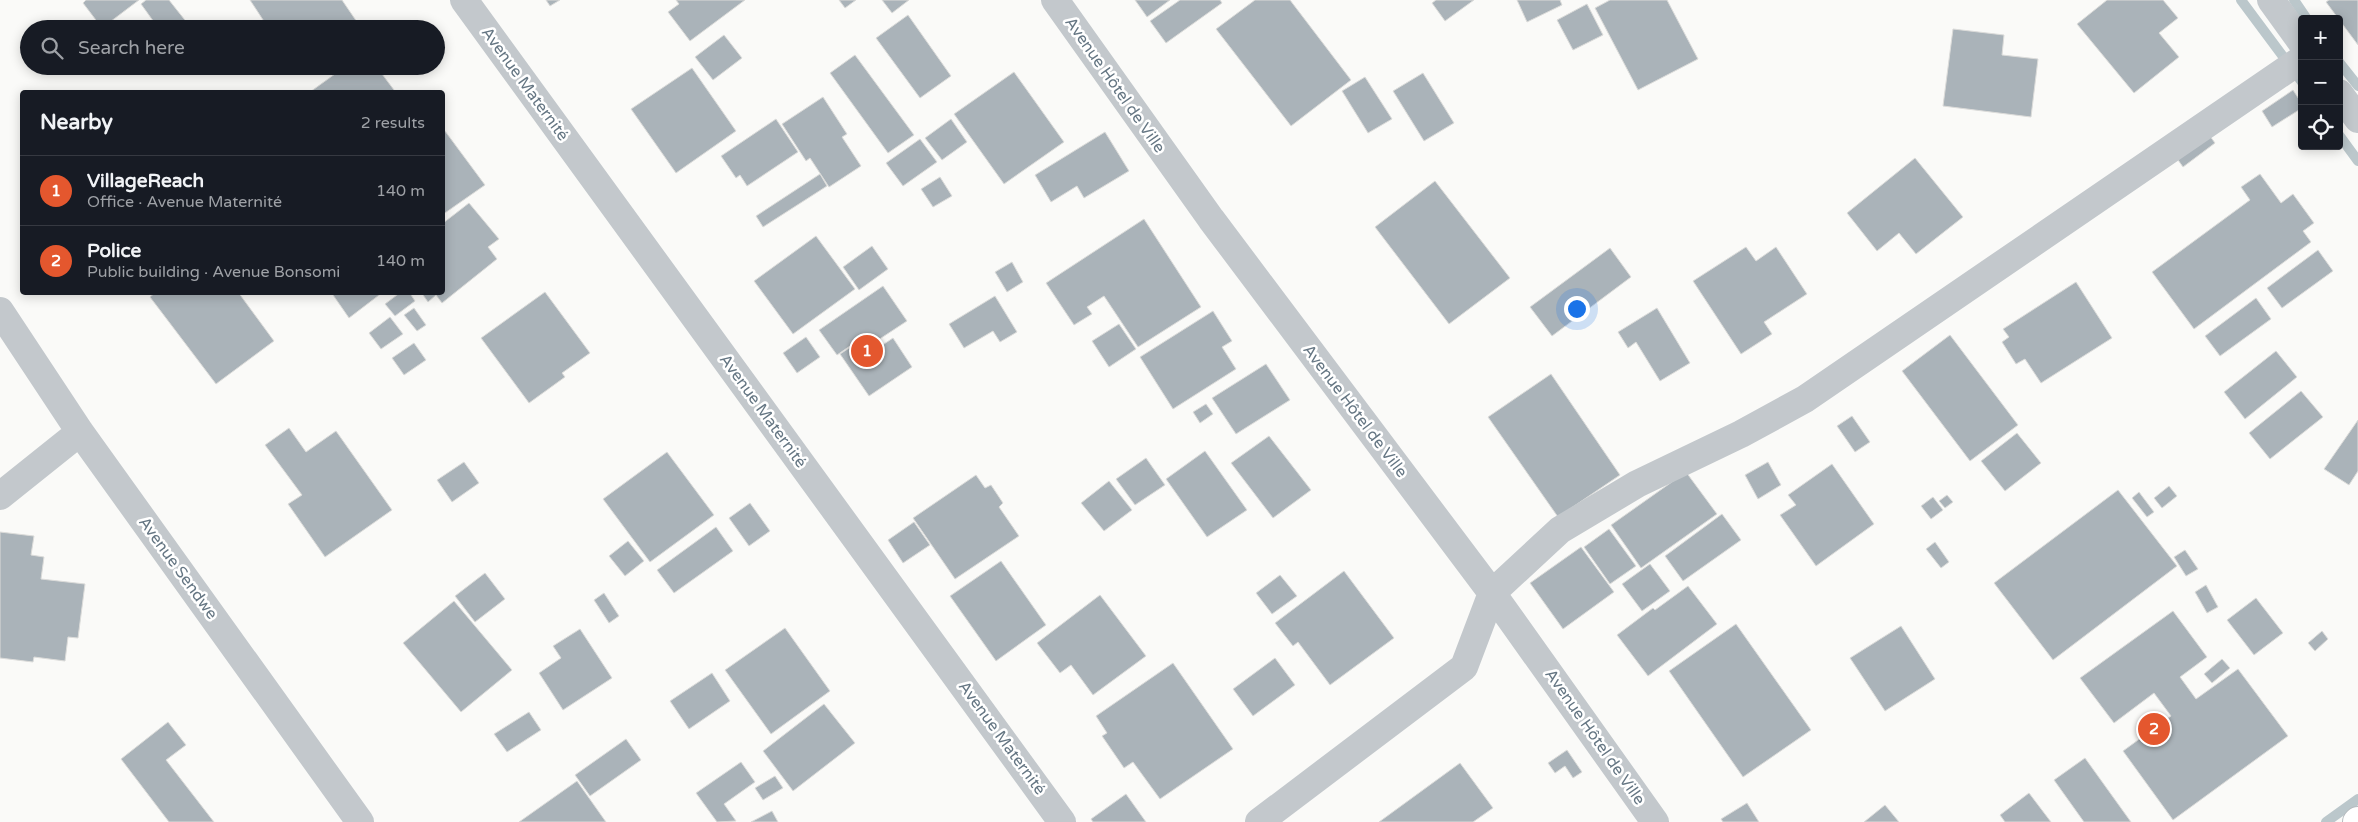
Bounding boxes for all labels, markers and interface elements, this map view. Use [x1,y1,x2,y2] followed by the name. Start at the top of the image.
[1061,13,1169,157] street label: Avenue Hôtel de Ville
[2298,15,2343,150] map controls
[2298,15,2343,60] button: +
[20,20,445,75] search box
[477,23,573,145] street label: Avenue Maternité
[38,34,66,62] icon: search
[78,37,185,59] text: Search here
[2298,60,2343,105] button: −
[2298,105,2343,150] button: locate
[40,110,113,135] text: Nearby
[361,113,425,133] text: 2 results
[87,170,204,192] text: VillageReach
[51,181,61,201] text: 1
[376,181,425,201] text: 140 m
[87,192,282,212] text: Office · Avenue Maternité
[87,240,141,262] text: Police
[51,251,61,271] text: 2
[376,251,425,271] text: 140 m
[87,262,340,282] text: Public building · Avenue Bonsomi
[1564,296,1590,322] your location
[851,332,883,370] pin: 1
[1298,341,1412,481] street label: Avenue Hôtel de Ville
[715,350,811,472] street label: Avenue Maternité
[134,513,222,623] street label: Avenue Sendwe
[1541,665,1649,809] street label: Avenue Hôtel de Ville
[954,677,1050,799] street label: Avenue Maternité
[2138,710,2170,748] pin: 2

